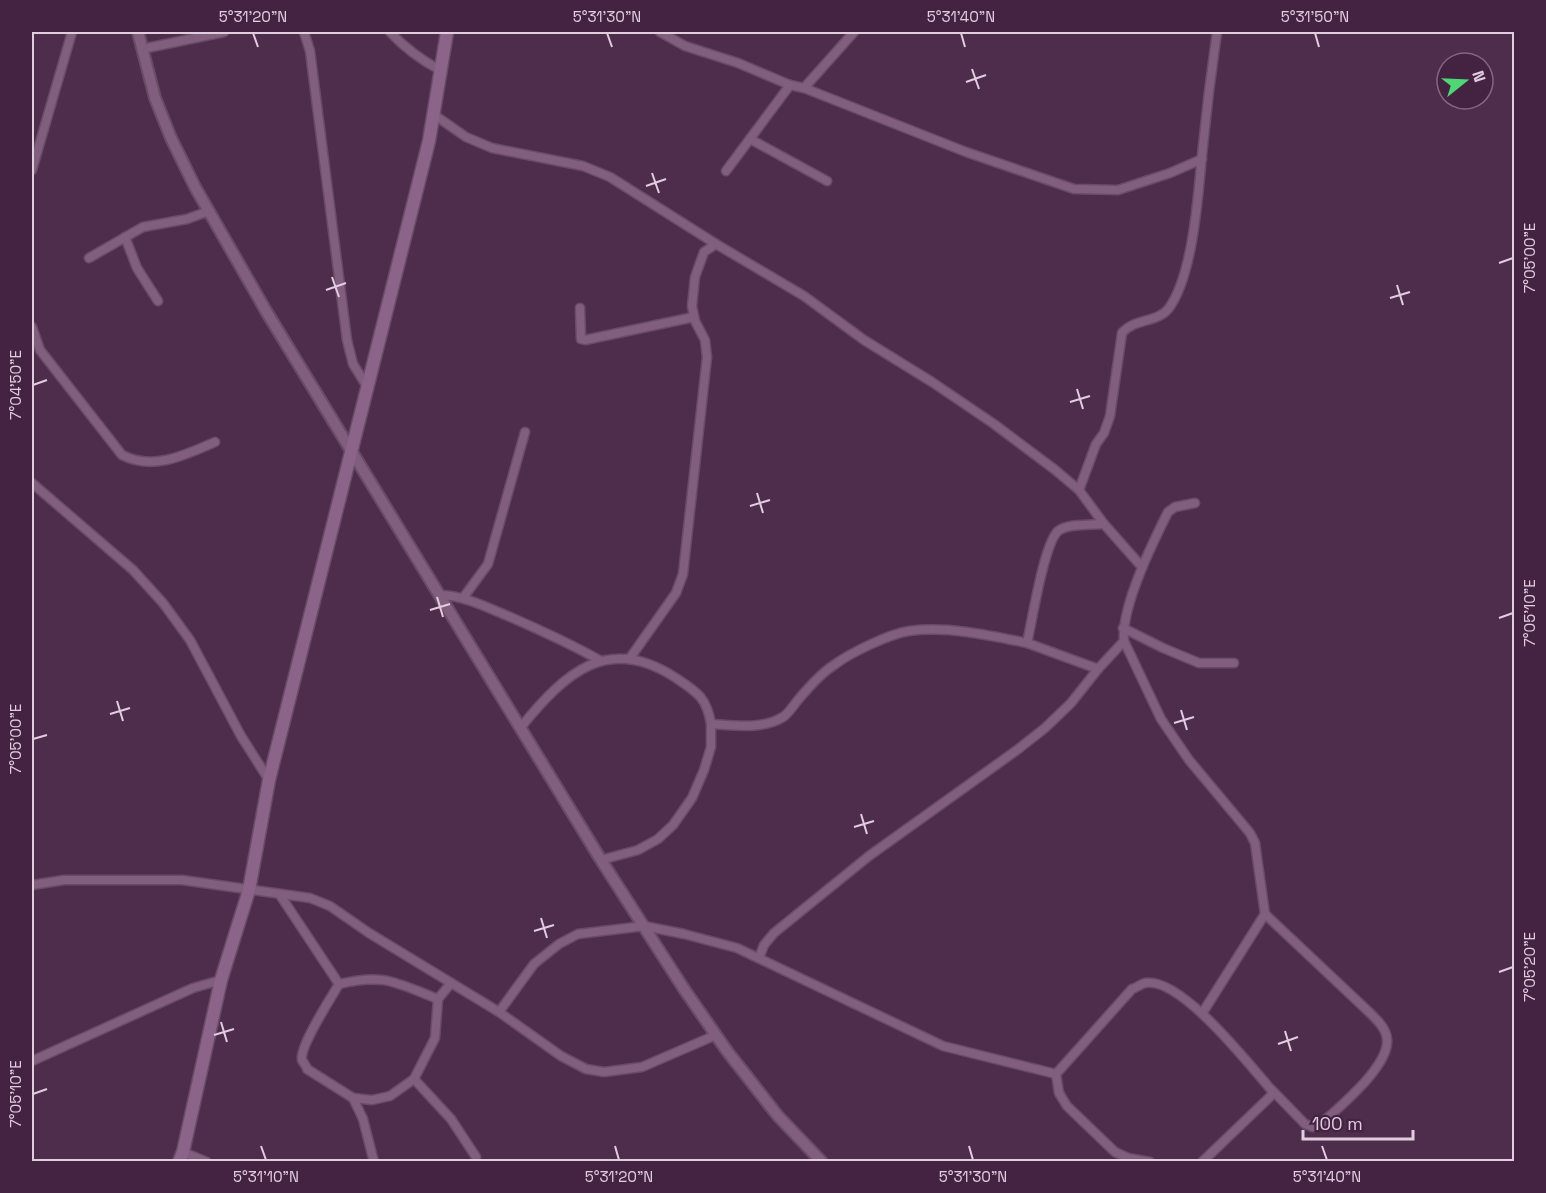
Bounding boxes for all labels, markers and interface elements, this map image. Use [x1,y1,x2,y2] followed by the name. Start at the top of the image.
[219,7,287,26] text: 5°31'20"N
[573,7,641,26] text: 5°31'30"N
[927,7,995,26] text: 5°31'40"N
[1281,7,1349,26] text: 5°31'50"N
[1435,51,1495,111] north arrow
[1467,68,1490,85] text: N
[1520,223,1539,293] text: 7°05'00"E
[6,350,25,420] text: 7°04'50"E
[1520,579,1539,647] text: 7°05'10"E
[6,704,25,774] text: 7°05'00"E
[1520,932,1539,1002] text: 7°05'20"E
[6,1060,25,1128] text: 7°05'10"E
[1303,1103,1412,1141] scale bar
[1312,1112,1363,1135] text: 100 m
[233,1167,299,1186] text: 5°31'10"N
[585,1167,653,1186] text: 5°31'20"N
[939,1167,1007,1186] text: 5°31'30"N
[1293,1167,1361,1186] text: 5°31'40"N

